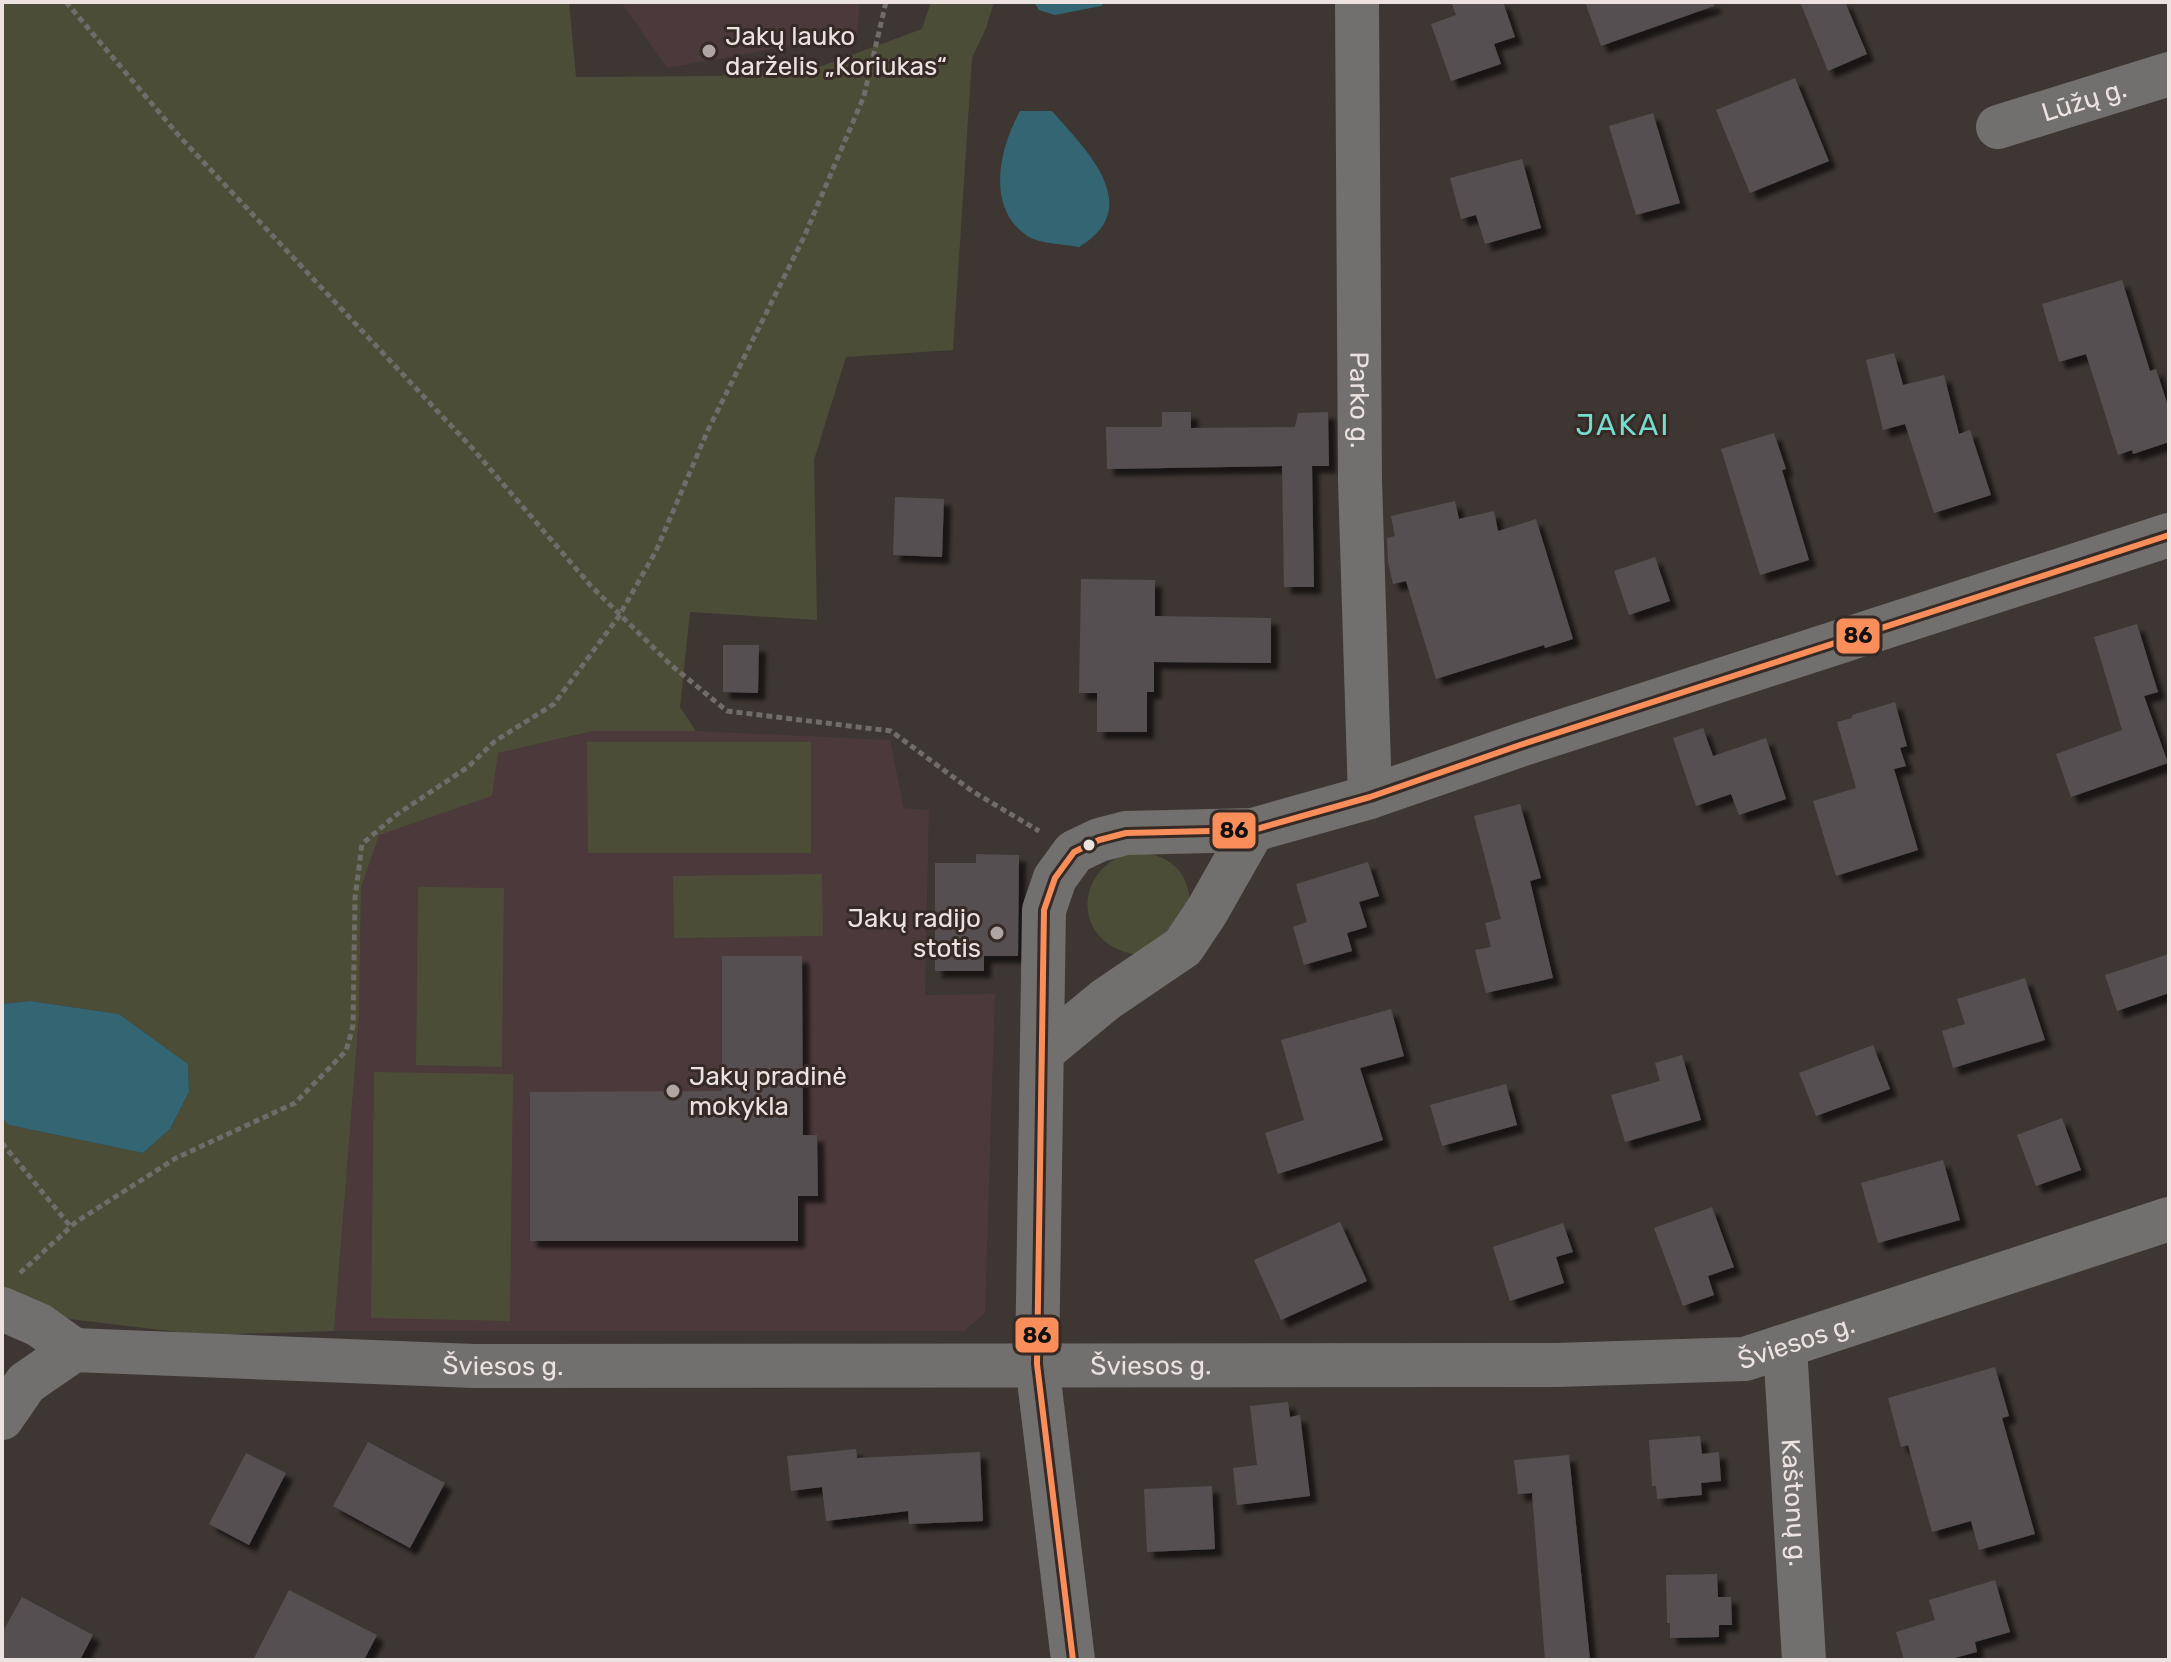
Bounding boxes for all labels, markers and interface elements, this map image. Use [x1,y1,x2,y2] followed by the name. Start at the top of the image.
[725,21,947,82] place label: Jakų lauko darželis „Koriukas“
[700,42,718,60] marker: Jakų lauko darželis „Koriukas“
[2038,73,2130,129] street label: Lūžų g.
[1343,351,1375,449] street label: Parko g.
[1575,407,1671,443] district label: JAKAI
[1835,617,1881,655] line badge: 86
[1843,622,1873,649] text: 86
[1211,811,1257,850] line badge: 86
[1219,817,1249,844] text: 86
[1081,837,1097,853] unlabelled marker
[848,903,981,964] place label: Jakų radijo stotis
[988,924,1006,942] marker: Jakų radijo stotis
[689,1061,847,1122] place label: Jakų pradinė mokykla
[664,1082,682,1100] marker: Jakų pradinė mokykla
[1734,1309,1859,1376] street label: Šviesos g.
[1014,1316,1060,1354] line badge: 86
[1022,1322,1052,1349] text: 86
[442,1350,564,1382] street label: Šviesos g.
[1090,1350,1212,1381] street label: Šviesos g.
[1775,1438,1813,1568] street label: Kaštonų g.

